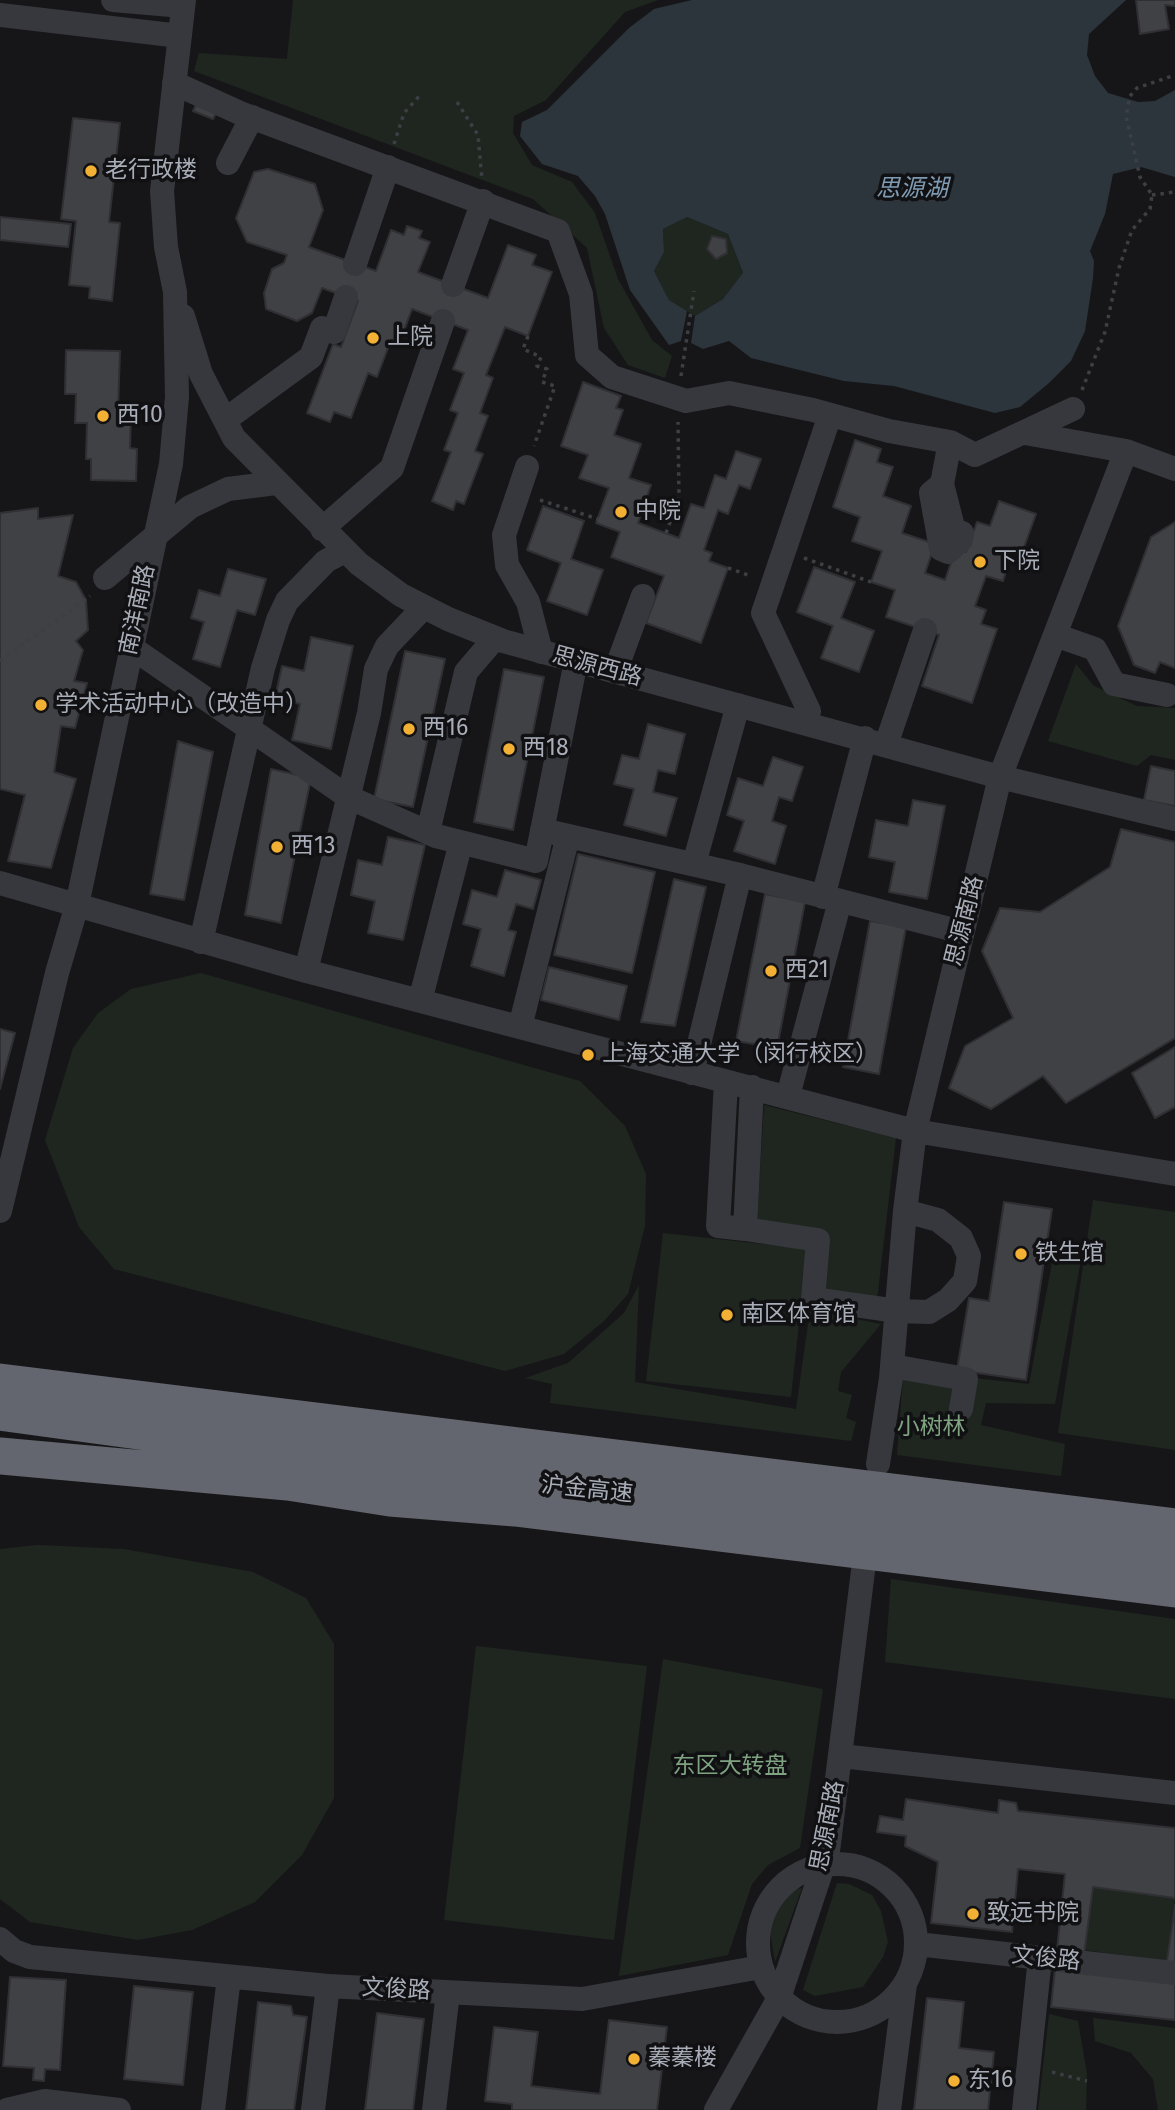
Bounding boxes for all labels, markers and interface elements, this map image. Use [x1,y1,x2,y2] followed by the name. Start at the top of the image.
[105,157,197,185] place label: 老行政楼
[83,163,99,179] marker: 老行政楼
[876,175,948,203] water label: 思源湖
[387,324,433,352] place label: 上院
[365,330,381,346] marker: 上院
[117,402,163,430] place label: 西10
[95,408,111,424] marker: 西10
[635,498,681,526] place label: 中院
[613,504,629,520] marker: 中院
[994,548,1040,576] place label: 下院
[972,554,988,570] marker: 下院
[115,562,161,658] street label: 南洋南路
[549,642,645,692] street label: 思源西路
[55,691,308,719] place label: 学术活动中心（改造中）
[33,697,49,713] marker: 学术活动中心（改造中）
[423,715,468,743] place label: 西16
[401,721,417,737] marker: 西16
[523,735,569,763] place label: 西18
[501,741,517,757] marker: 西18
[291,833,335,861] place label: 西13
[269,839,285,855] marker: 西13
[940,873,990,969] street label: 思源南路
[785,957,829,985] place label: 西21
[763,963,779,979] marker: 西21
[602,1041,878,1069] place label: 上海交通大学（闵行校区）
[580,1047,596,1063] marker: 上海交通大学（闵行校区）
[1035,1240,1104,1268] place label: 铁生馆
[1013,1246,1029,1262] marker: 铁生馆
[741,1301,856,1329] place label: 南区体育馆
[719,1307,735,1323] marker: 南区体育馆
[897,1414,965,1442] park label: 小树林
[540,1471,634,1509] street label: 沪金高速
[673,1753,787,1781] park label: 东区大转盘
[806,1778,850,1874] street label: 思源南路
[987,1900,1079,1928] place label: 致远书院
[965,1906,981,1922] marker: 致远书院
[1010,1942,1082,1976] street label: 文俊路
[361,1974,431,2006] street label: 文俊路
[648,2045,717,2073] place label: 蓁蓁楼
[626,2051,642,2067] marker: 蓁蓁楼
[968,2067,1013,2095] place label: 东16
[946,2073,962,2089] marker: 东16

